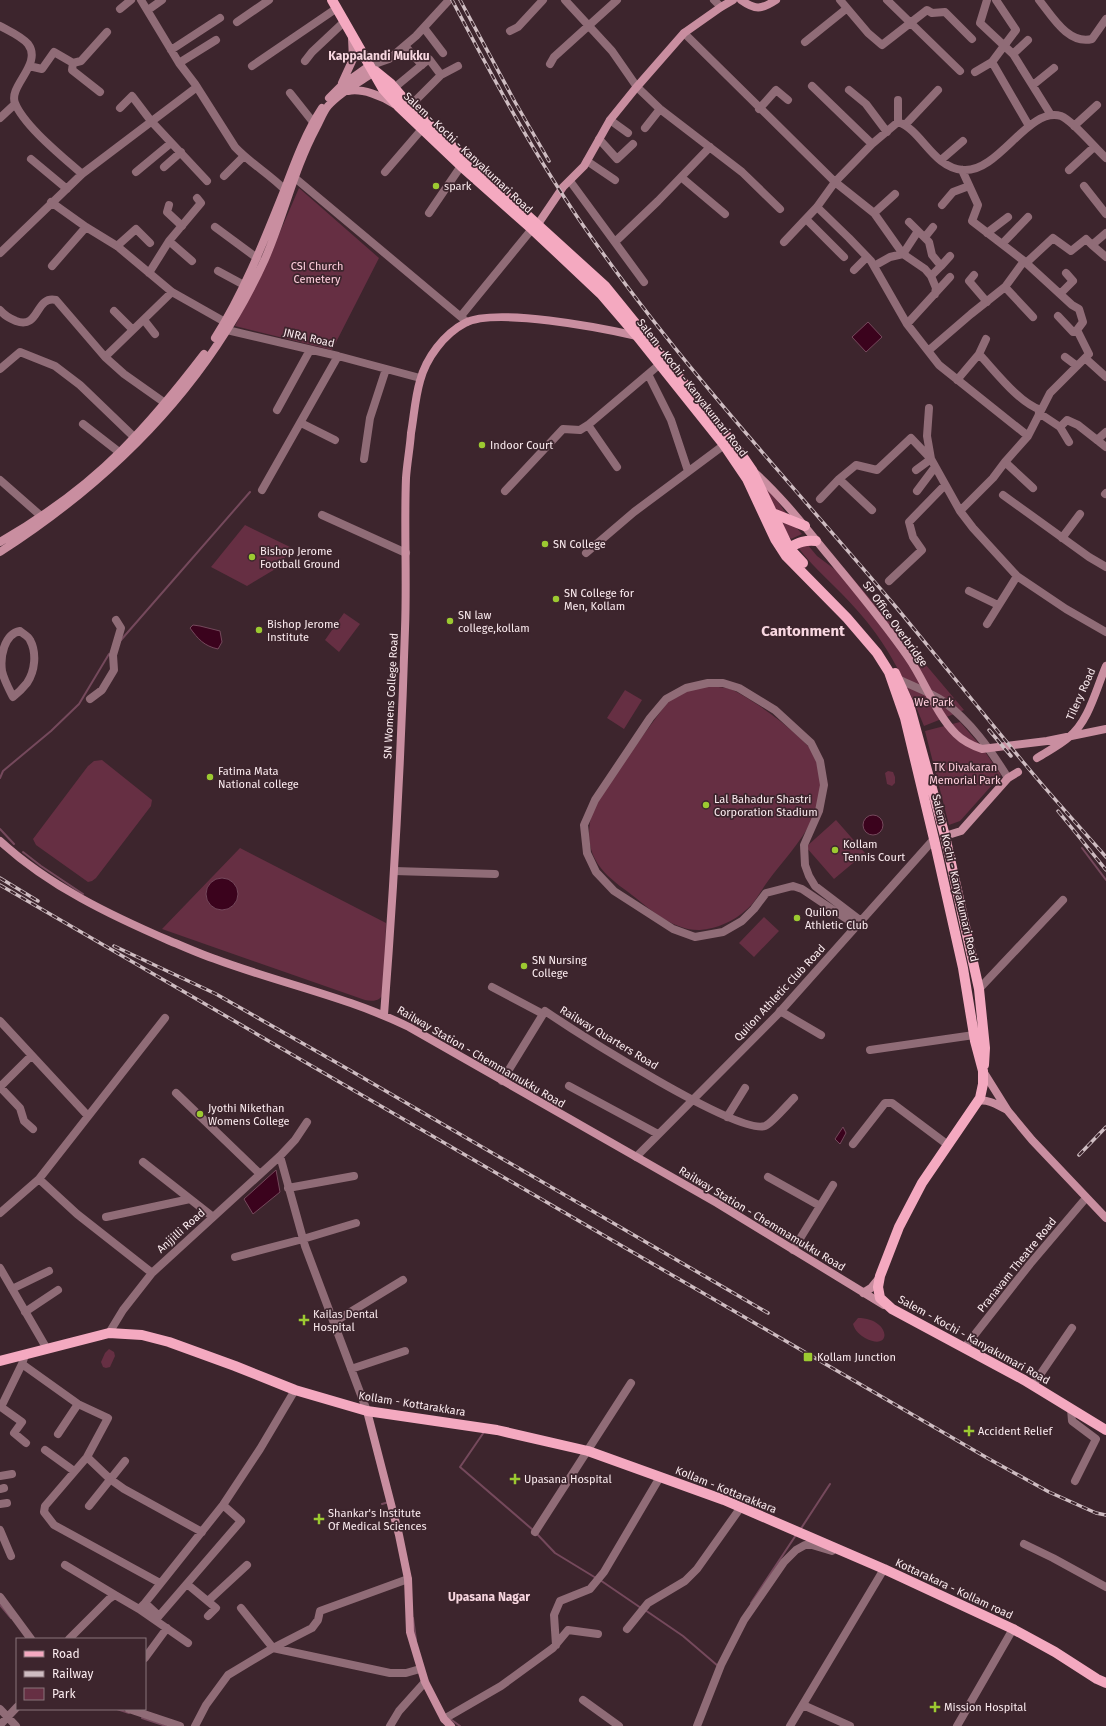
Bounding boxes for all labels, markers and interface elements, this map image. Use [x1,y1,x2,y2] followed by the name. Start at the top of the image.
[328,49,430,63] district label: Kappalandi Mukku
[401,90,535,216] street label: Salem - Kochi - Kanyakumari Road
[444,180,472,193] place label: spark
[431,181,441,191] marker: spark
[291,260,343,286] park label: CSI Church Cemetery
[634,316,750,460] street label: Salem - Kochi - Kanyakumari Road
[282,326,336,350] street label: JNRA Road
[490,439,553,452] place label: Indoor Court
[477,440,487,450] marker: Indoor Court
[553,538,606,551] place label: SN College
[540,539,550,549] marker: SN College
[260,545,340,571] place label: Bishop Jerome Football Ground
[247,552,257,562] marker: Bishop Jerome Football Ground
[860,579,930,669] street label: SP Office Overbridge
[564,587,635,613] place label: SN College for Men, Kollam
[551,594,561,604] marker: SN College for Men, Kollam
[458,609,530,635] place label: SN law college,kollam
[445,616,455,626] marker: SN law college,kollam
[267,618,339,644] place label: Bishop Jerome Institute
[761,622,845,640] district label: Cantonment
[254,625,264,635] marker: Bishop Jerome Institute
[381,633,401,759] street label: SN Womens College Road
[1064,666,1098,722] street label: Tilery Road
[914,696,954,709] park label: We Park
[929,761,1001,787] park label: TK Divakaran Memorial Park
[218,765,299,791] place label: Fatima Mata National college
[205,772,215,782] marker: Fatima Mata National college
[714,793,818,819] place label: Lal Bahadur Shastri Corporation Stadium
[929,793,981,963] street label: Salem - Kochi - Kanyakumari Road
[701,800,711,810] marker: Lal Bahadur Shastri Corporation Stadium
[843,838,905,864] place label: Kollam Tennis Court
[830,845,840,855] marker: Kollam Tennis Court
[805,906,868,932] place label: Quilon Athletic Club
[792,913,802,923] marker: Quilon Athletic Club
[732,942,828,1044] street label: Quilon Athletic Club Road
[532,954,587,980] place label: SN Nursing College
[519,961,529,971] marker: SN Nursing College
[395,1003,567,1111] street label: Railway Station - Chemmamukku Road
[558,1004,660,1072] street label: Railway Quarters Road
[208,1102,290,1128] place label: Jyothi Nikethan Womens College
[195,1109,205,1119] marker: Jyothi Nikethan Womens College
[676,1164,848,1274] street label: Railway Station - Chemmamukku Road
[154,1206,208,1256] street label: Anjjilli Road
[975,1215,1059,1315] street label: Pranavam Theatre Road
[896,1293,1052,1387] street label: Salem - Kochi - Kanyakumari Road
[313,1308,378,1334] place label: Kailas Dental Hospital
[298,1314,310,1326] marker: Kailas Dental Hospital
[802,1351,814,1363] marker: Kollam Junction
[817,1351,896,1364] place label: Kollam Junction
[358,1389,466,1419] street label: Kollam - Kottarakkara
[963,1425,975,1437] marker: Accident Relief
[978,1425,1053,1438] place label: Accident Relief
[673,1464,779,1516] street label: Kollam - Kottarakkara
[509,1473,521,1485] marker: Upasana Hospital
[524,1473,612,1486] place label: Upasana Hospital
[328,1507,427,1533] place label: Shankar's Institute Of Medical Sciences
[313,1513,325,1525] marker: Shankar's Institute Of Medical Sciences
[893,1556,1015,1622] street label: Kottarakara - Kollam road
[448,1590,530,1604] district label: Upasana Nagar
[16,1638,146,1710] legend
[52,1647,80,1661] text: Road
[52,1667,93,1681] text: Railway
[52,1687,76,1701] text: Park
[929,1701,941,1713] marker: Mission Hospital
[944,1701,1026,1714] place label: Mission Hospital

